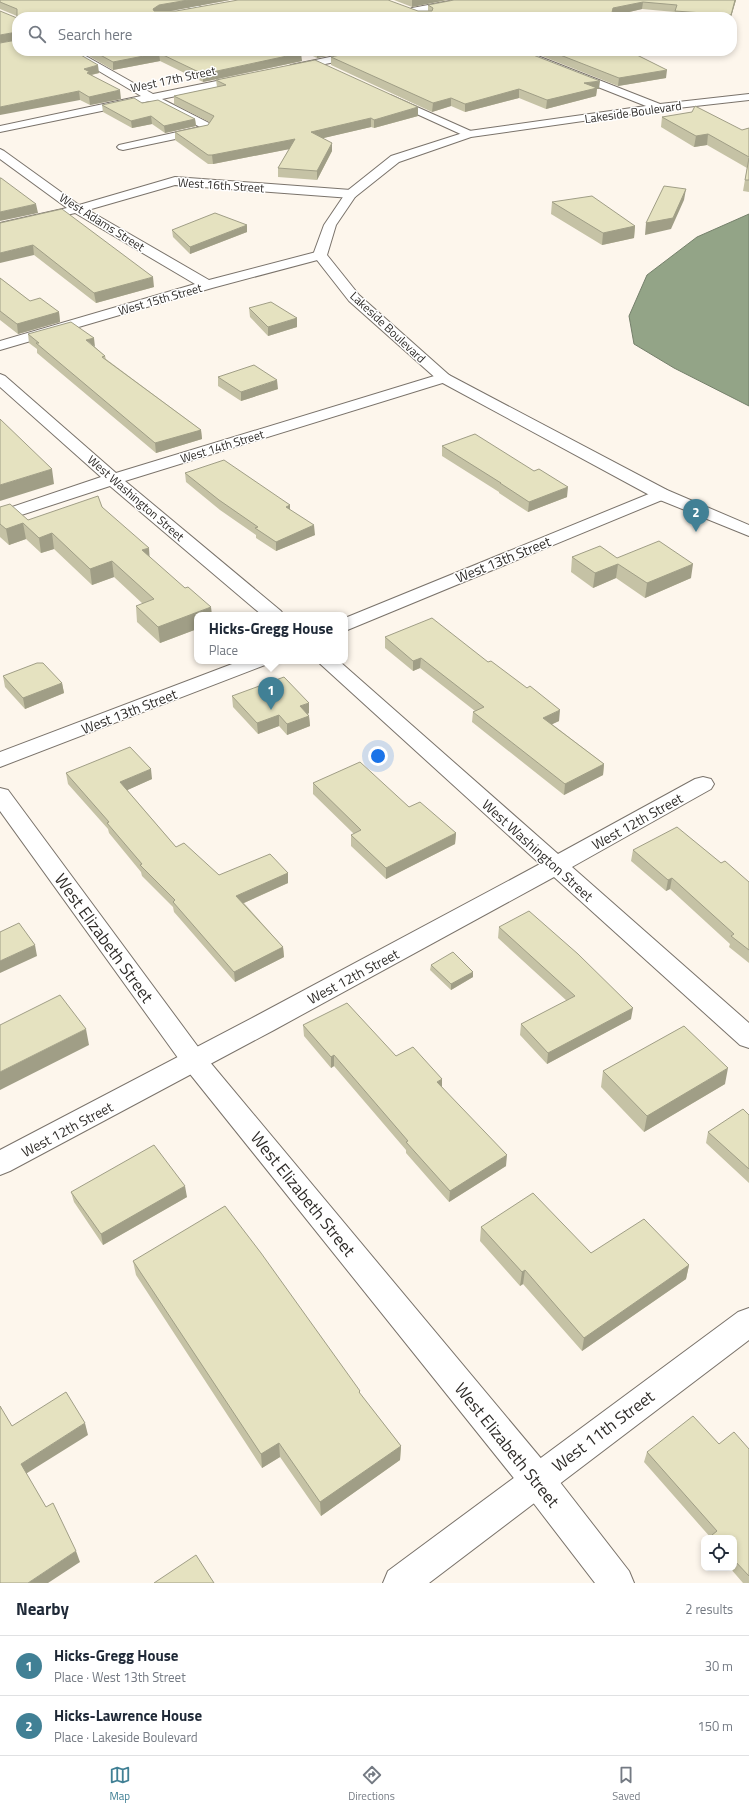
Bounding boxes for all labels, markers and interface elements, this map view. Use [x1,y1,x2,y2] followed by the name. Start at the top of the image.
[12,12,737,56] search box
[26,23,48,45] icon: search
[58,23,132,46] text: Search here
[129,61,218,97] street label: West 17th Street
[583,96,683,128] street label: Lakeside Boulevard
[177,173,266,198] street label: West 16th Street
[56,188,149,256] street label: West Adams Street
[116,278,205,320] street label: West 15th Street
[346,287,430,367] street label: Lakeside Boulevard
[178,424,267,468] street label: West 14th Street
[83,450,189,546] street label: West Washington Street
[683,499,709,532] pin: 2
[452,530,554,588] street label: West 13th Street
[194,612,348,664] popup
[209,617,333,640] text: Hicks-Gregg House
[209,640,238,660] text: Place
[258,677,284,710] pin: 1
[78,683,180,739] street label: West 13th Street
[368,746,388,766] your location
[588,787,686,855] street label: West 12th Street
[478,794,598,906] street label: West Washington Street
[48,868,160,1008] street label: West Elizabeth Street
[303,943,403,1009] street label: West 12th Street
[17,1096,117,1162] street label: West 12th Street
[244,1126,362,1262] street label: West Elizabeth Street
[448,1377,566,1513] street label: West Elizabeth Street
[546,1384,660,1478] street label: West 11th Street
[701,1535,737,1571] map controls
[701,1535,737,1571] button: locate
[16,1596,69,1622] text: Nearby
[685,1599,733,1619] text: 2 results
[54,1644,178,1667] text: Hicks-Gregg House
[25,1656,33,1676] text: 1
[705,1656,733,1676] text: 30 m
[54,1667,186,1687] text: Place · West 13th Street
[54,1704,202,1727] text: Hicks-Lawrence House
[25,1716,33,1736] text: 2
[697,1716,733,1736] text: 150 m
[54,1727,198,1747] text: Place · Lakeside Boulevard
[109,1764,131,1804] tab: Map
[348,1764,395,1804] tab: Directions
[612,1764,640,1804] tab: Saved

